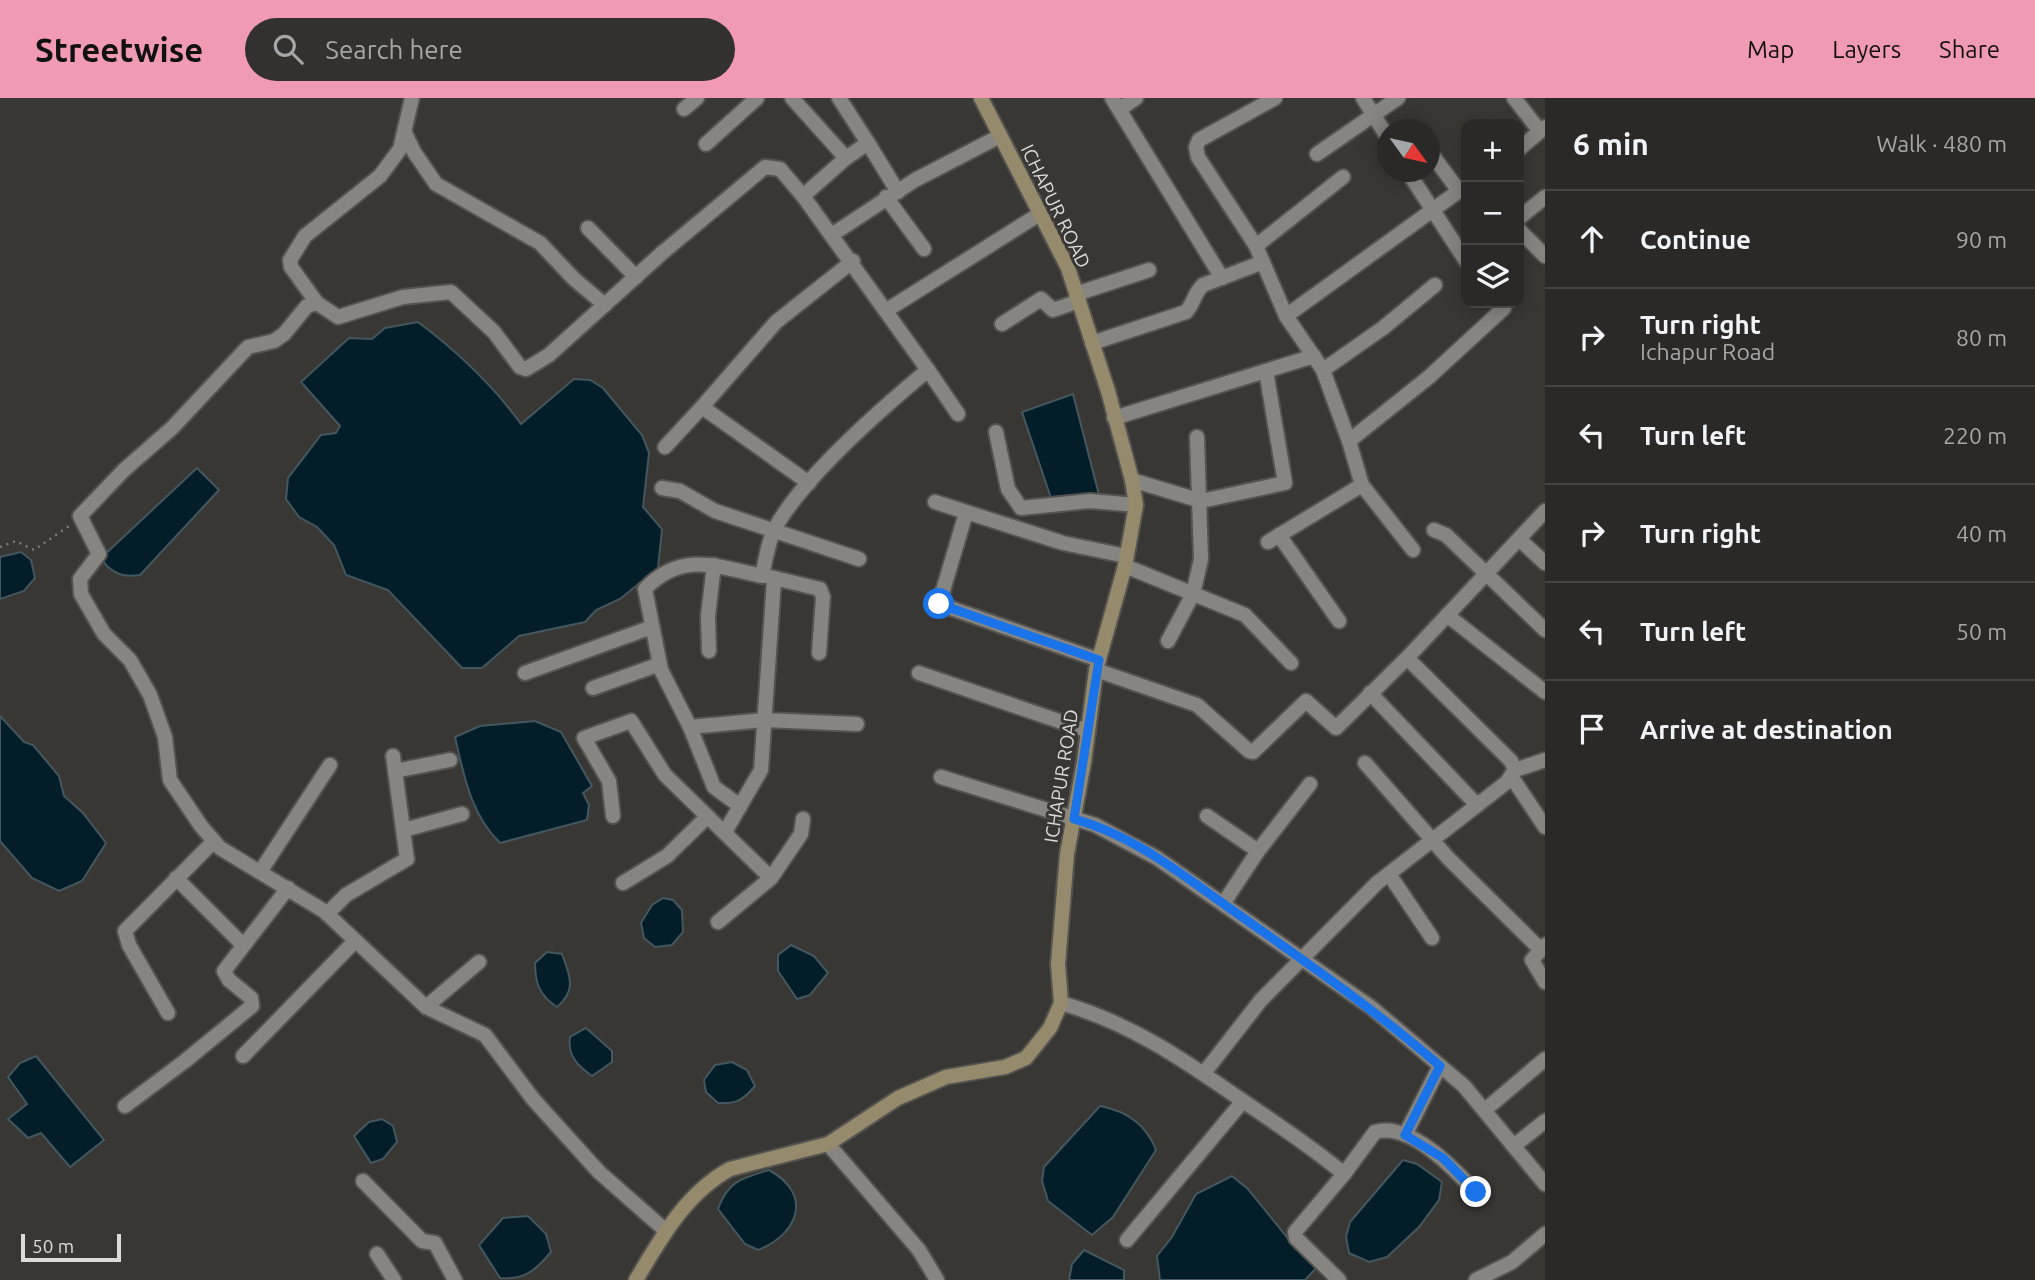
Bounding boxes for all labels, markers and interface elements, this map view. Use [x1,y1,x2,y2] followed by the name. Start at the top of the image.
[245,18,735,81] search box
[269,30,307,68] icon: search
[35,31,203,68] text: Streetwise
[325,35,463,64] text: Search here
[1747,36,1794,63] text: Map
[1832,36,1901,63] text: Layers
[1939,36,2000,63] text: Share
[1377,119,1440,182] north arrow
[1461,119,1524,308] map controls
[1461,119,1524,182] button: +
[1573,127,1649,161] text: 6 min
[1876,131,2007,156] text: Walk · 480 m
[1017,141,1095,271] street label: ICHAPUR ROAD
[1461,182,1524,245] button: −
[1573,220,1611,258] icon: ahead
[1640,225,1751,254] text: Continue
[1956,227,2007,252] text: 90 m
[1461,245,1524,308] button: layers
[1640,310,1761,339] text: Turn right
[1573,318,1611,356] icon: right
[1956,325,2007,350] text: 80 m
[1640,339,1775,364] text: Ichapur Road
[1573,416,1611,454] icon: left
[1640,421,1746,450] text: Turn left
[1943,423,2007,448] text: 220 m
[1573,514,1611,552] icon: right
[1640,519,1761,548] text: Turn right
[1956,521,2007,546] text: 40 m
[923,588,954,619] route start
[1573,612,1611,650] icon: left
[1640,617,1746,646] text: Turn left
[1956,619,2007,644] text: 50 m
[1040,708,1082,844] street label: ICHAPUR ROAD
[1573,710,1611,748] icon: arrive
[1640,715,1893,744] text: Arrive at destination
[1460,1176,1491,1207] route end
[21,1231,121,1263] scale bar
[32,1235,74,1257] text: 50 m

